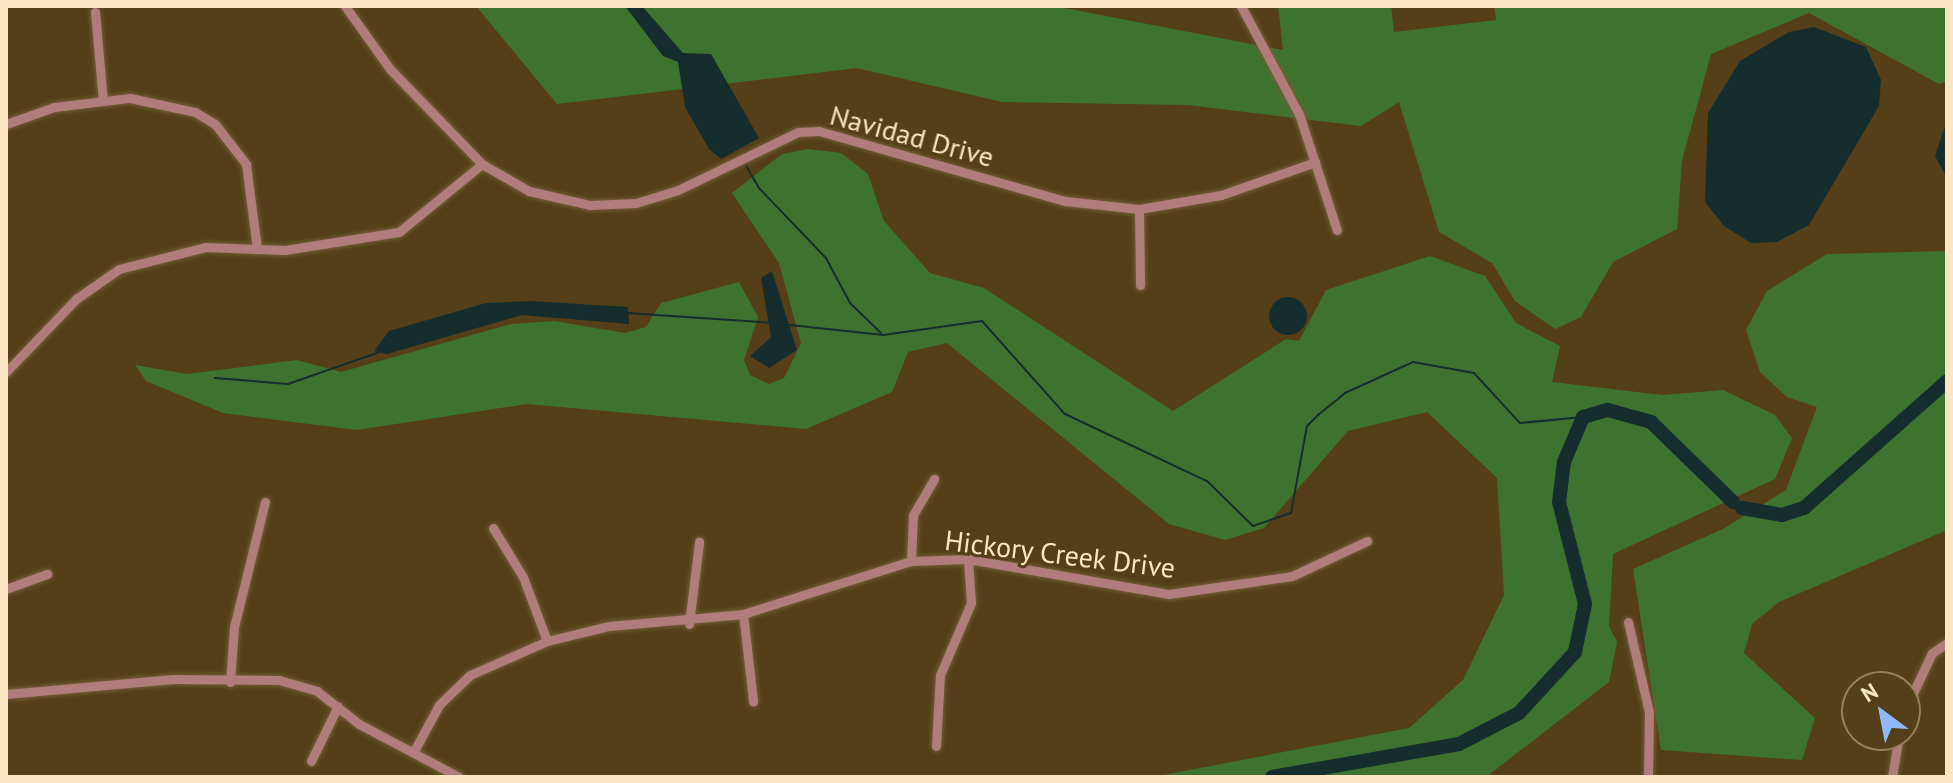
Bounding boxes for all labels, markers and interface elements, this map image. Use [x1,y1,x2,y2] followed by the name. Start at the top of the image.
[827,98,997,174] street label: Navidad Drive
[942,523,1178,585] street label: Hickory Creek Drive
[1841,671,1921,751] north arrow
[1856,677,1883,708] text: N

